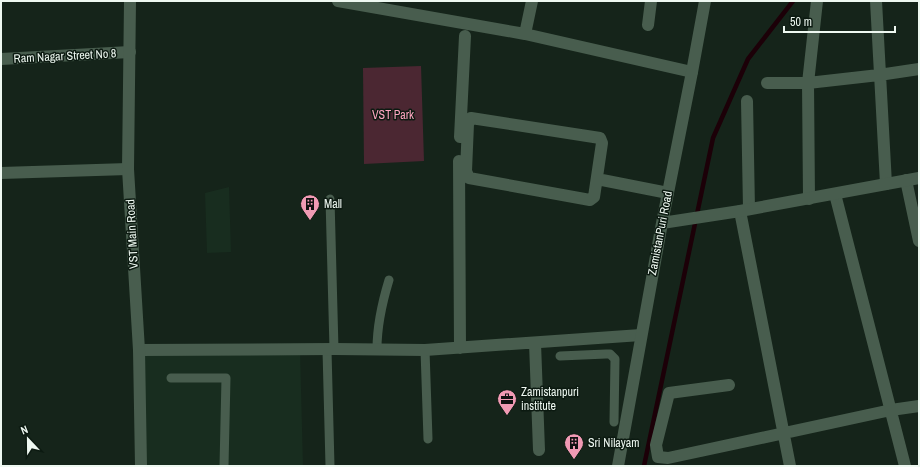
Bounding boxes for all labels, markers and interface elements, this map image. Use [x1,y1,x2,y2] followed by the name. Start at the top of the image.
[784,8,895,34] scale bar
[790,14,812,30] text: 50 m
[13,45,117,67] street label: Ram Nagar Street No 8
[372,107,414,123] park label: VST Park
[644,190,676,276] street label: ZamistanPuri Road
[299,193,321,221] building icon: Mall
[324,196,342,212] place label: Mall
[122,199,142,269] street label: VST Main Road
[521,384,579,414] place label: Zamistanpuri institute
[496,388,518,416] office icon: Zamistanpuri institute
[8,419,48,459] north arrow
[19,422,30,437] text: N
[563,432,585,460] building icon: Sri Nilayam
[588,435,639,451] place label: Sri Nilayam

